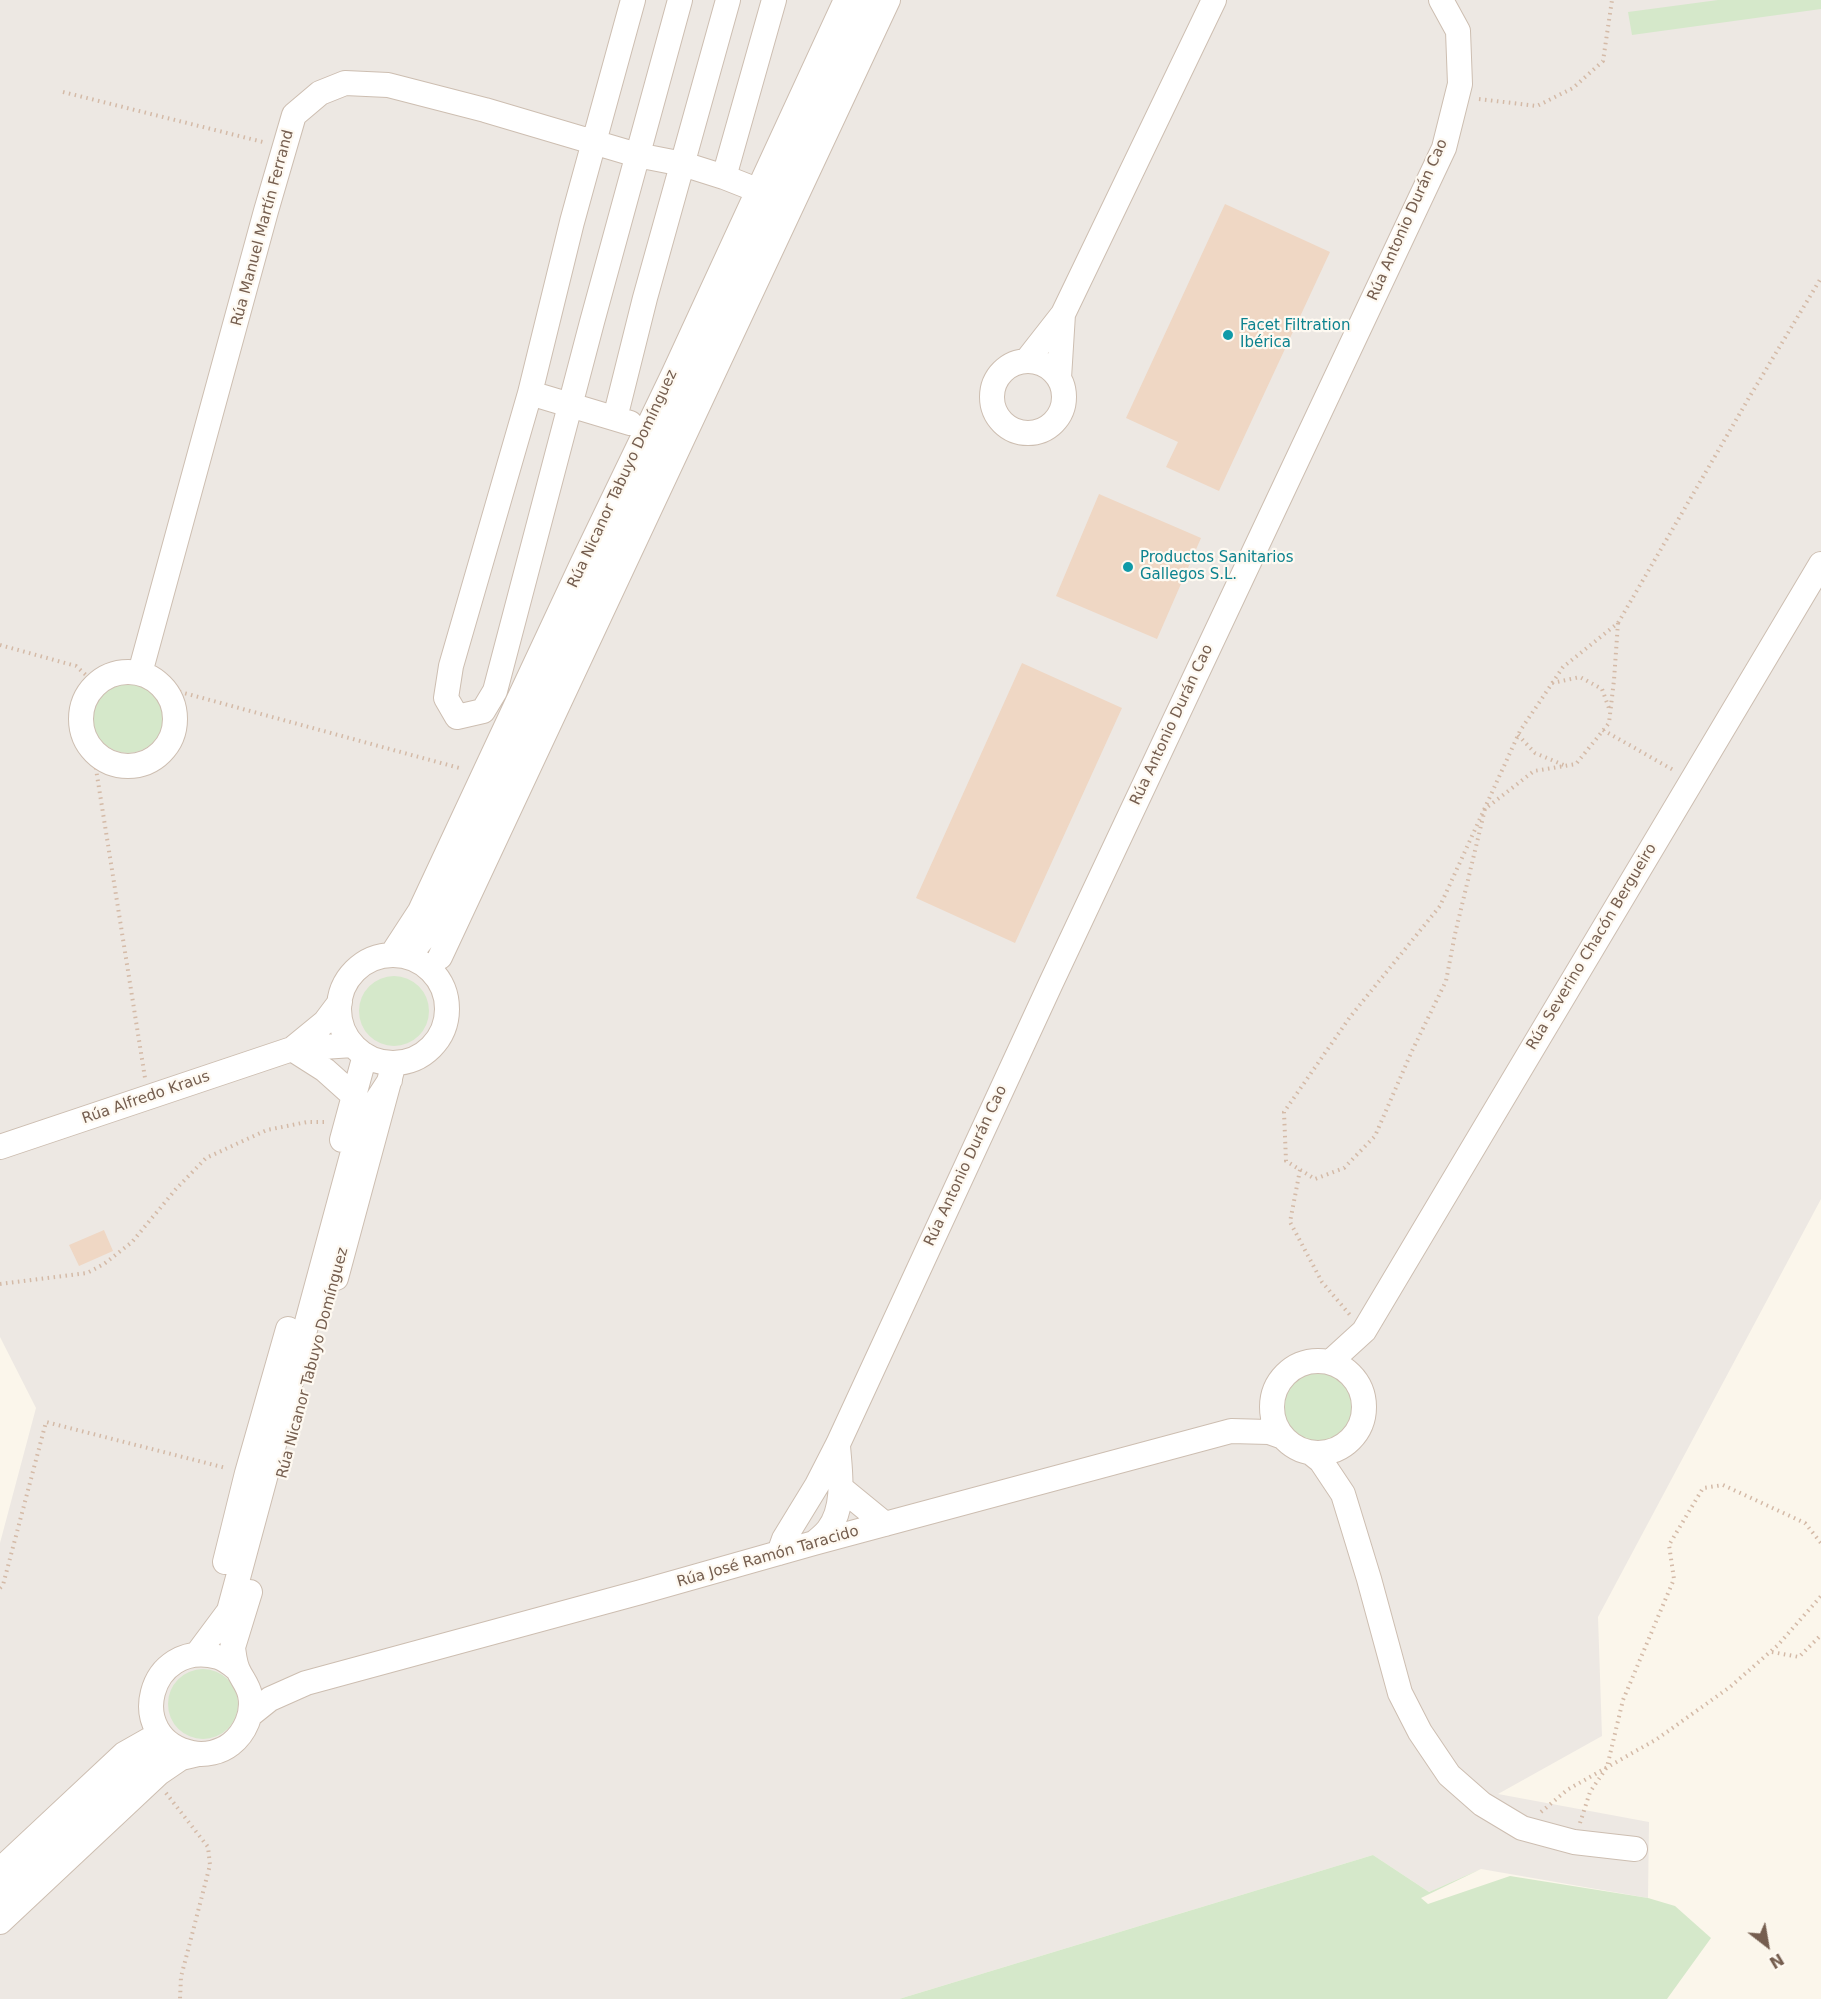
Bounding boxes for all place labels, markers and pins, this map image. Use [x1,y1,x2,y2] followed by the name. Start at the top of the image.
[1240,317,1350,352] place label: Facet Filtration Ibérica
[1221,328,1235,342] marker: Facet Filtration Ibérica
[1140,549,1294,584] place label: Productos Sanitarios Gallegos S.L.
[1121,560,1135,574] marker: Productos Sanitarios Gallegos S.L.

